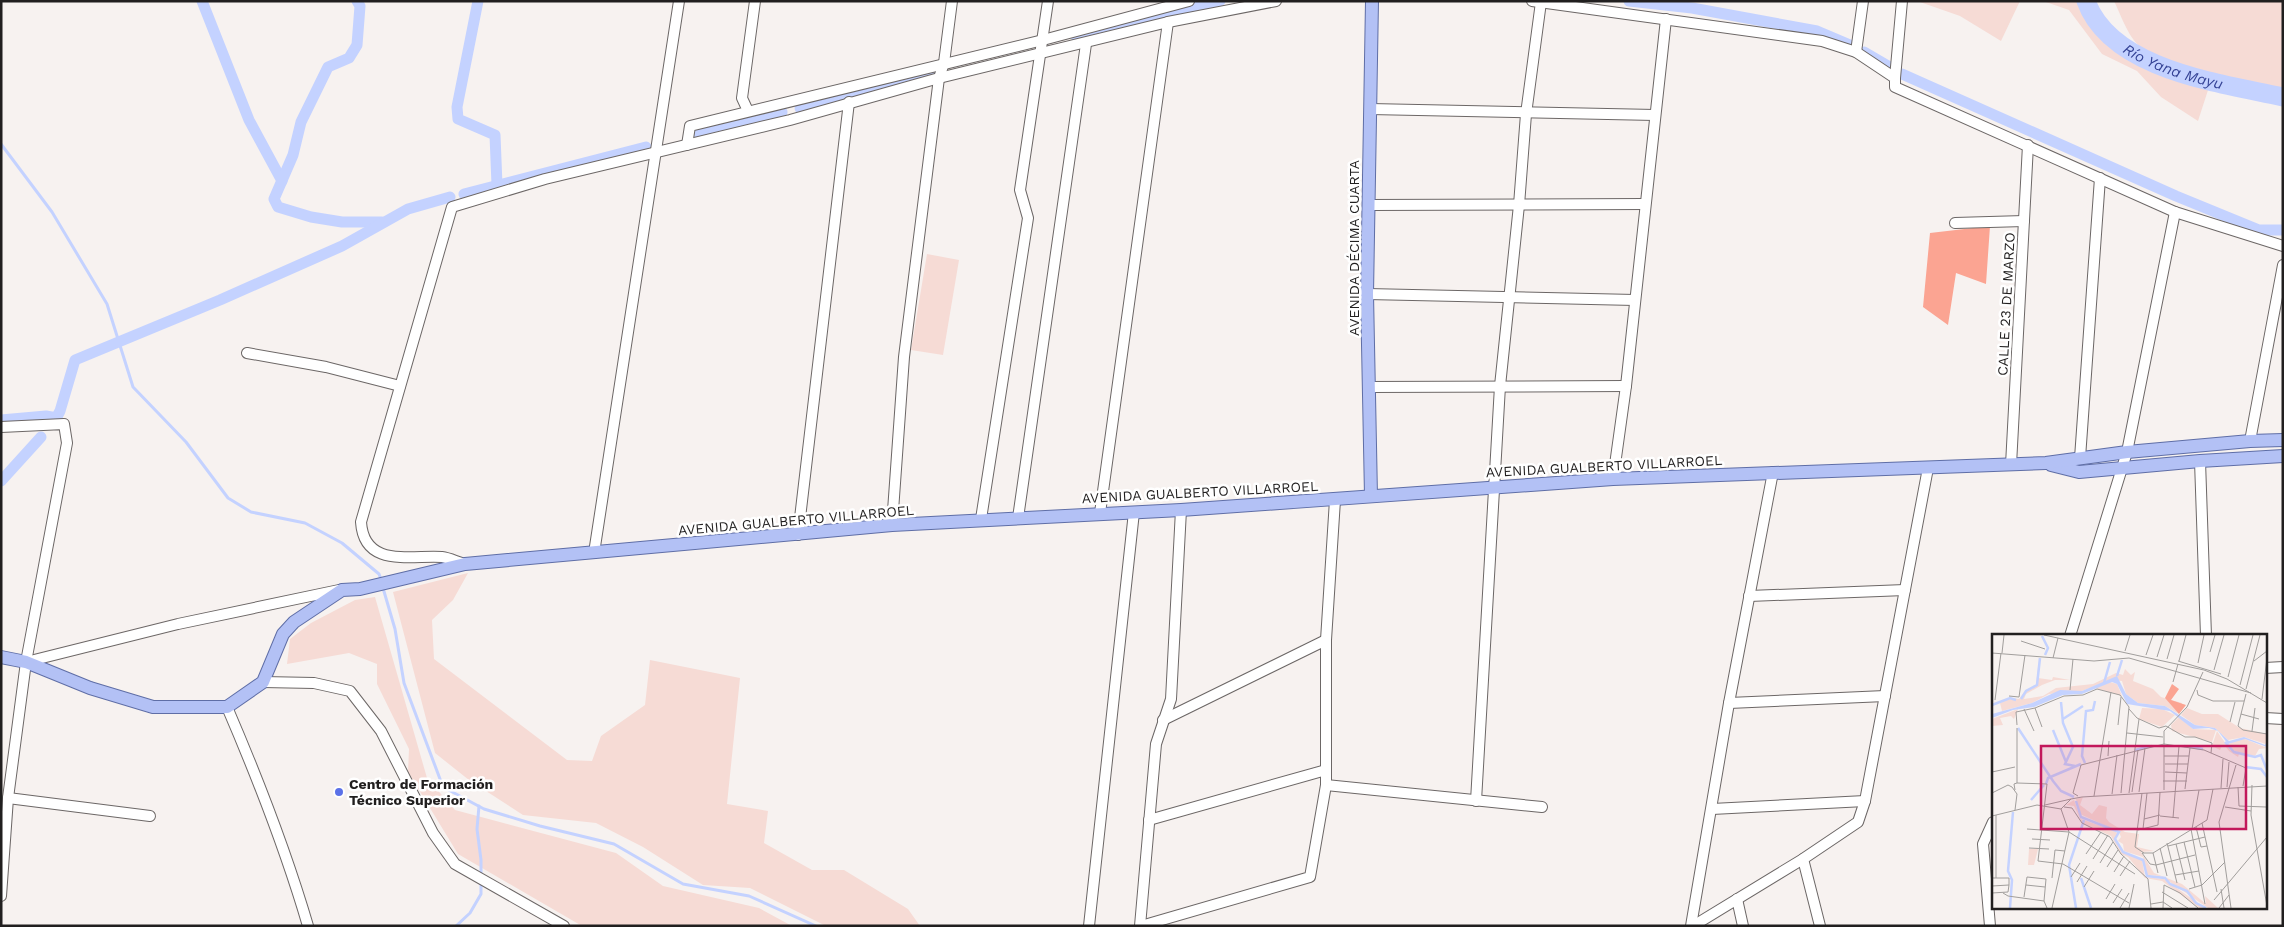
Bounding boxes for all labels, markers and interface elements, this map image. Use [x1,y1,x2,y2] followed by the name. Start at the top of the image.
[2120,40,2225,93] water label: Río Yana Mayu
[1346,160,1362,336] street label: AVENIDA DÉCIMA CUARTA
[1994,232,2018,376] street label: CALLE 23 DE MARZO
[1485,452,1723,480] street label: AVENIDA GUALBERTO VILLARROEL
[1081,478,1319,506] street label: AVENIDA GUALBERTO VILLARROEL
[677,502,915,538] street label: AVENIDA GUALBERTO VILLARROEL
[1992,634,2266,910] inset map
[349,776,493,808] place label: Centro de Formación Técnico Superior
[333,786,345,798] marker: Centro de Formación Técnico Superior

